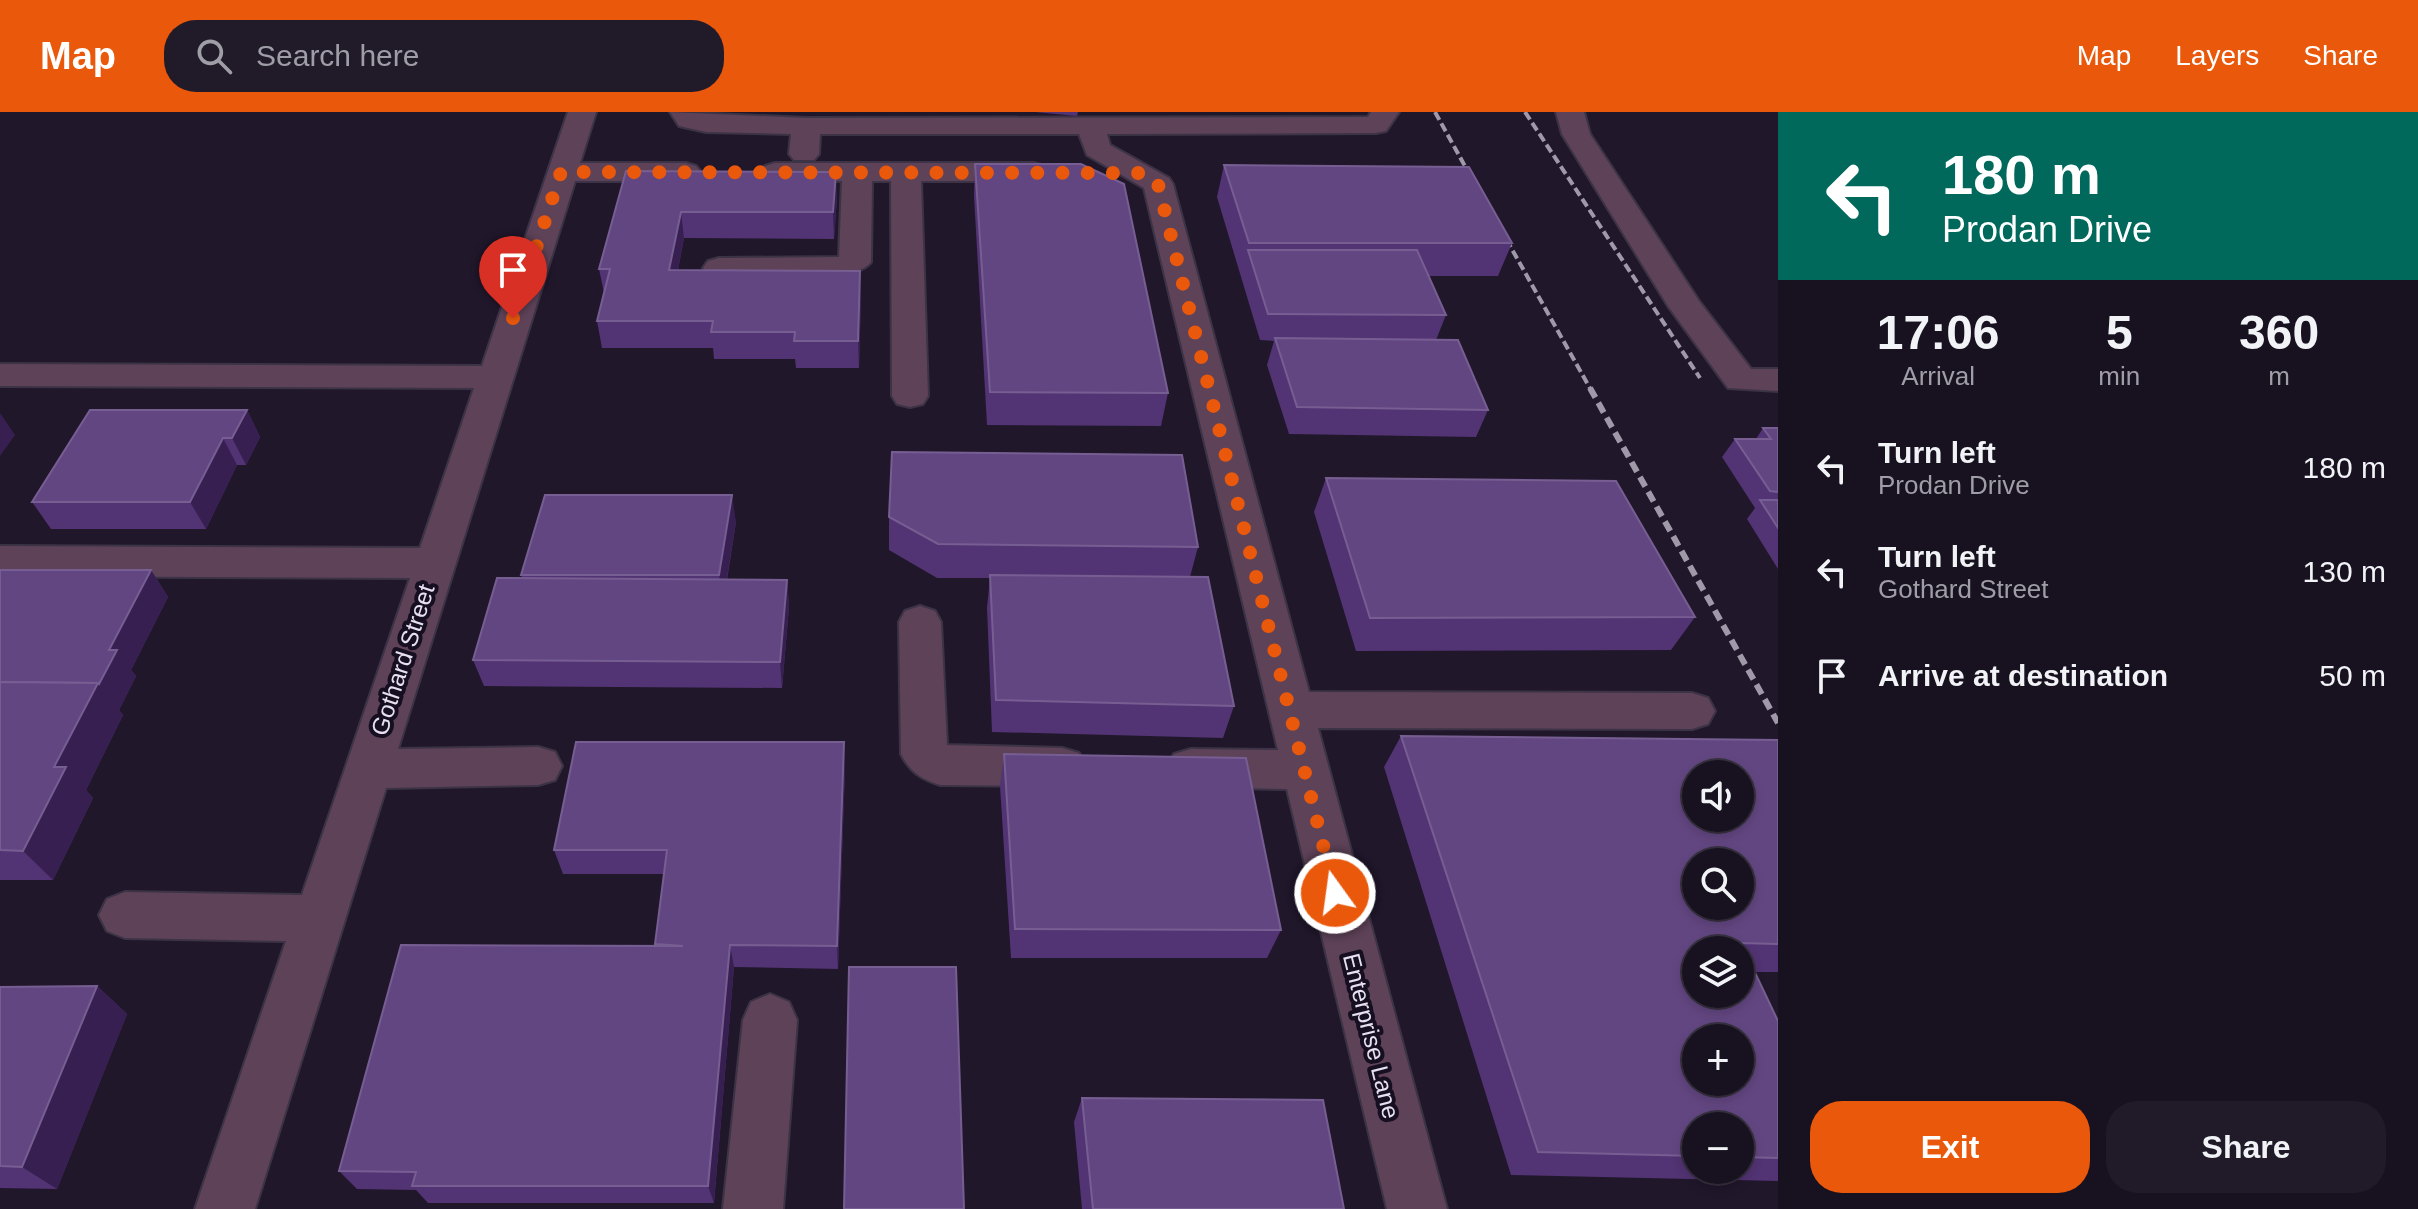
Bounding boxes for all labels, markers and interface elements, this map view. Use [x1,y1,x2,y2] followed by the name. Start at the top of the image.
[164,20,724,92] search box
[192,34,236,78] icon: search
[40,35,116,77] text: Map
[256,39,419,72] text: Search here
[2077,40,2131,71] text: Map
[2175,40,2259,71] text: Layers
[2303,40,2378,71] text: Share
[1942,143,2101,206] text: 180 m
[1810,144,1914,248] icon: left
[1942,209,2152,250] text: Prodan Drive
[479,236,547,318] pin
[491,248,535,292] icon: arrive
[1877,306,2000,359] text: 17:06
[2106,306,2133,359] text: 5
[2239,306,2319,359] text: 360
[1901,361,1975,391] text: Arrival
[2098,361,2140,391] text: min
[2268,361,2290,391] text: m
[1878,436,1996,469] text: Turn left
[1810,446,1854,490] icon: left
[2303,451,2386,484] text: 180 m
[1878,470,2030,500] text: Prodan Drive
[1878,540,1996,573] text: Turn left
[1810,550,1854,594] icon: left
[2303,555,2386,588] text: 130 m
[1878,574,2049,604] text: Gothard Street
[365,581,440,739] street label: Gothard Street
[1810,654,1854,698] icon: arrive
[1878,659,2168,692] text: Arrive at destination
[2319,659,2386,692] text: 50 m
[1682,760,1754,1184] map controls
[1682,760,1754,832] button: sound
[1682,848,1754,920] button: search
[1293,851,1377,935] position arrow
[1682,936,1754,1008] button: layers
[1338,950,1405,1121] street label: Enterprise Lane
[1682,1024,1754,1096] button: +
[1810,1101,2090,1193] button: Exit
[2106,1101,2386,1193] button: Share
[1682,1112,1754,1184] button: −

